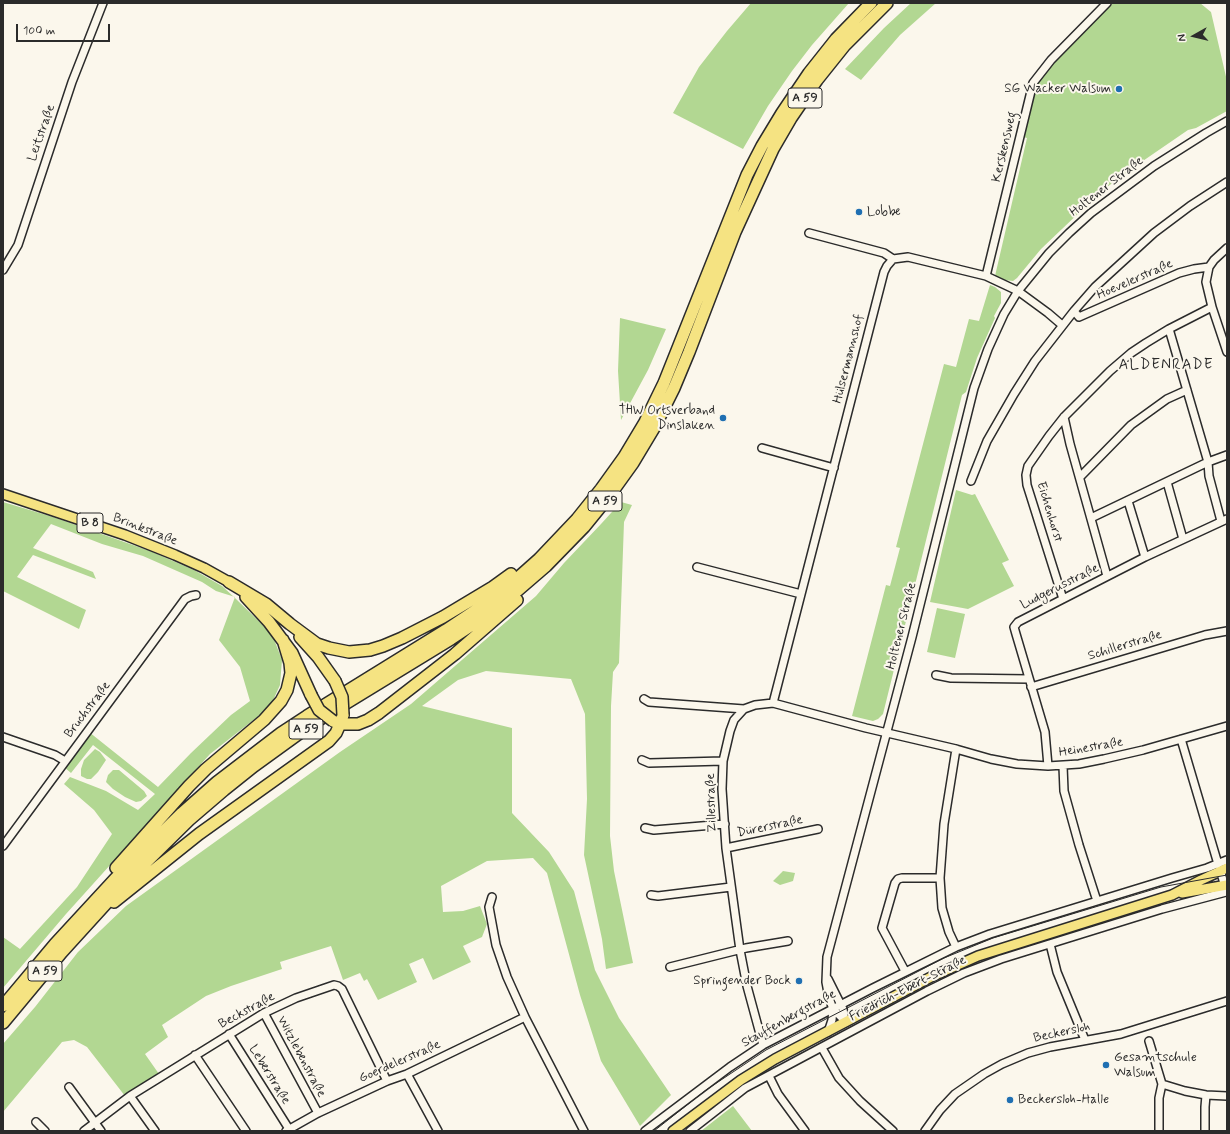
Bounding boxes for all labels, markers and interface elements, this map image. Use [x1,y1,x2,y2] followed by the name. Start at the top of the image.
[18,16,112,42] scale bar
[1174,16,1214,56] north arrow
[23,23,55,39] text: 100 m
[1175,33,1190,42] text: N
[1004,81,1111,97] place label: SG Wacker Walsum
[1114,84,1124,94] marker: SG Wacker Walsum
[788,88,822,108] road number: A 59
[25,102,59,164] street label: Leitstraße
[989,110,1021,184] street label: Kerskensweg
[1067,153,1147,221] street label: Holtener Straße
[867,204,901,220] place label: Lobbe
[854,207,864,217] marker: Lobbe
[1095,256,1175,304] street label: Hoevelerstraße
[830,313,868,405] street label: Hülsermannshof
[1118,357,1214,375] district label: ALDENRADE
[619,403,715,434] place label: THW Ortsverband Dinslaken
[718,413,728,423] marker: THW Ortsverband Dinslaken
[1032,480,1066,544] street label: Eichenhorst
[588,491,622,511] road number: A 59
[110,511,180,549] street label: Brinkstraße
[77,513,103,533] road number: B 8
[1018,561,1102,613] street label: Ludgerusstraße
[884,581,920,671] street label: Holtener Straße
[1086,627,1164,665] street label: Schillerstraße
[62,679,114,741] street label: Bruchstraße
[289,719,323,739] road number: A 59
[1058,735,1124,761] street label: Heinestraße
[703,773,721,833] street label: Zillestraße
[736,812,804,842] street label: Dürerstraße
[847,953,969,1025] street label: Friedrich-Ebert-Straße
[28,961,62,981] road number: A 59
[693,973,791,989] place label: Springender Bock
[794,976,804,986] marker: Springender Bock
[739,987,839,1051] street label: Stauffenbergstraße
[216,989,278,1033] street label: Beckstraße
[273,1014,329,1100] street label: Witzlebenstraße
[1032,1019,1092,1047] street label: Beckersloh
[357,1037,443,1087] street label: Goerdelerstraße
[245,1042,293,1108] street label: Leberstraße
[1114,1050,1197,1081] place label: Gesamtschule Walsum
[1101,1060,1111,1070] marker: Gesamtschule Walsum
[1018,1092,1109,1108] place label: Beckersloh-Halle
[1005,1095,1015,1105] marker: Beckersloh-Halle

